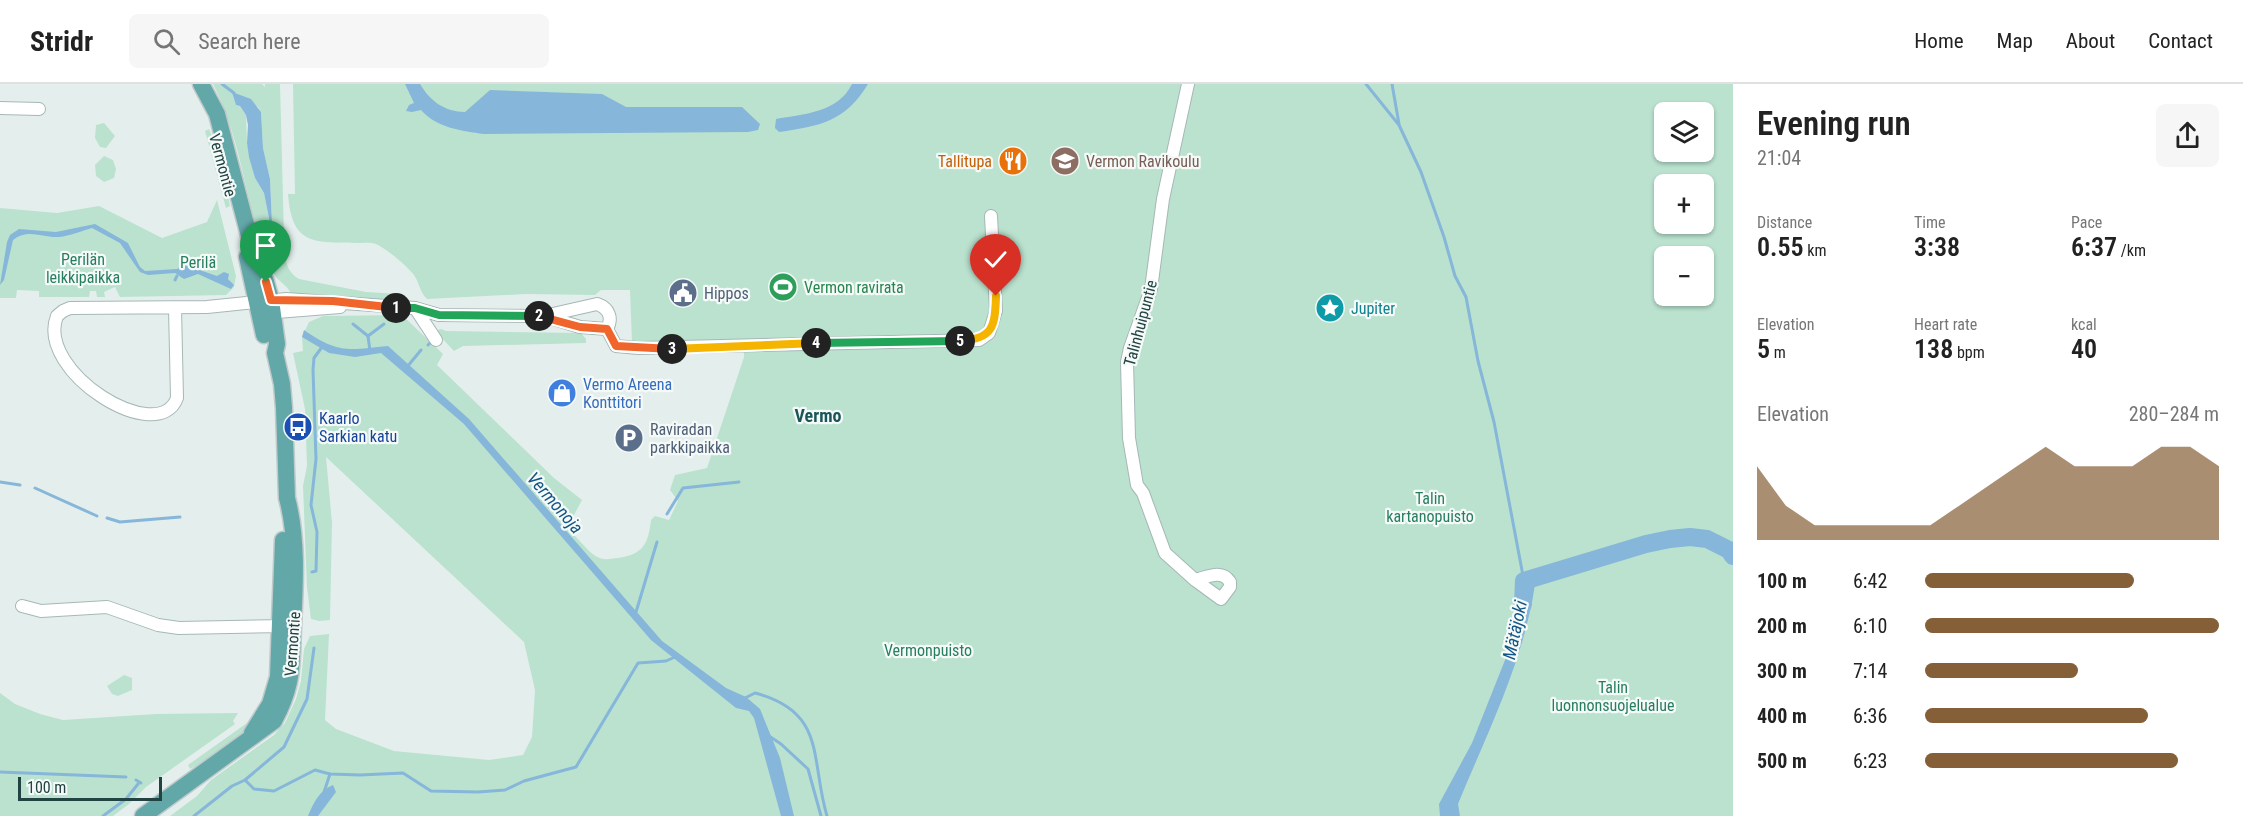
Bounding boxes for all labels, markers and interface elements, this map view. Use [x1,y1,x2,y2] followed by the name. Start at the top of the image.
[129,14,549,68] search box
[30,25,93,58] text: Stridr
[150,25,183,58] icon: search
[198,29,301,54] text: Search here
[1914,29,1964,53] text: Home
[1997,29,2033,53] text: Map
[2066,29,2115,53] text: About
[2148,29,2213,53] text: Contact
[1654,102,1714,306] map controls
[1654,102,1714,162] button: layers
[1757,104,1911,143] text: Evening run
[2156,104,2219,167] button: share
[205,131,240,199] street label: Vermontie
[997,145,1029,177] restaurant icon: Tallitupa
[1049,145,1081,177] school or university icon: Vermon Ravikoulu
[1757,146,1801,170] text: 21:04
[938,152,992,171] place label: Tallitupa
[1086,152,1199,171] place label: Vermon Ravikoulu
[1654,174,1714,234] button: +
[1757,213,1812,232] text: Distance
[1914,213,1946,232] text: Time
[2071,213,2102,232] text: Pace
[240,220,291,282] pin
[249,229,282,262] icon: arrive
[1757,232,1804,262] text: 0.55
[1914,232,1960,262] text: 3:38
[2071,232,2117,262] text: 6:37
[970,234,1021,296] pin
[1804,241,1827,260] text: km
[2117,241,2146,260] text: /km
[979,243,1012,276] icon: check
[1654,246,1714,306] button: −
[46,250,120,287] park label: Perilän leikkipaikka
[180,253,216,272] park label: Perilä
[767,271,799,303] sports icon: Vermon ravirata
[667,277,699,309] public building icon: Hippos
[804,278,904,297] place label: Vermon ravirata
[1120,278,1161,368] street label: Talinhuipuntie
[704,284,749,303] place label: Hippos
[1314,292,1346,324] place icon: Jupiter
[381,293,411,323] pin: 1
[392,298,400,317] text: 1
[1351,299,1395,318] place label: Jupiter
[524,301,554,331] pin: 2
[535,306,543,325] text: 2
[1757,315,1815,334] text: Elevation
[1914,315,1977,334] text: Heart rate
[2071,315,2097,334] text: kcal
[945,326,975,356] pin: 5
[801,328,831,358] pin: 4
[956,331,964,350] text: 5
[812,333,820,352] text: 4
[657,334,687,364] pin: 3
[1757,334,1770,364] text: 5
[1914,334,1953,364] text: 138
[2071,334,2097,364] text: 40
[668,339,676,358] text: 3
[1770,343,1786,362] text: m
[1953,343,1985,362] text: bpm
[583,375,672,412] place label: Vermo Areena Konttitori
[546,377,578,409] shop icon: Vermo Areena Konttitori
[1757,402,1829,426] text: Elevation
[2129,402,2219,426] text: 280–284 m
[795,405,841,426] district label: Vermo
[319,409,397,446] place label: Kaarlo Sarkian katu
[282,411,314,443] bus stop icon: Kaarlo Sarkian katu
[650,420,730,457] place label: Raviradan parkkipaikka
[613,422,645,454] parking icon: Raviradan parkkipaikka
[523,468,588,538] water label: Vermonoja
[1386,489,1474,526] park label: Talin kartanopuisto
[1757,569,1807,593] text: 100 m
[1853,569,1887,593] text: 6:42
[1498,598,1531,661] water label: Mätäjoki
[281,611,304,677] street label: Vermontie
[1757,614,1807,638] text: 200 m
[1853,614,1887,638] text: 6:10
[884,641,972,660] park label: Vermonpuisto
[1757,659,1807,683] text: 300 m
[1853,659,1887,683] text: 7:14
[1552,678,1674,715] park label: Talin luonnonsuojelualue
[1757,704,1807,728] text: 400 m
[1853,704,1887,728] text: 6:36
[1757,749,1807,773] text: 500 m
[1853,749,1887,773] text: 6:23
[18,774,162,802] scale bar
[27,778,66,797] text: 100 m

